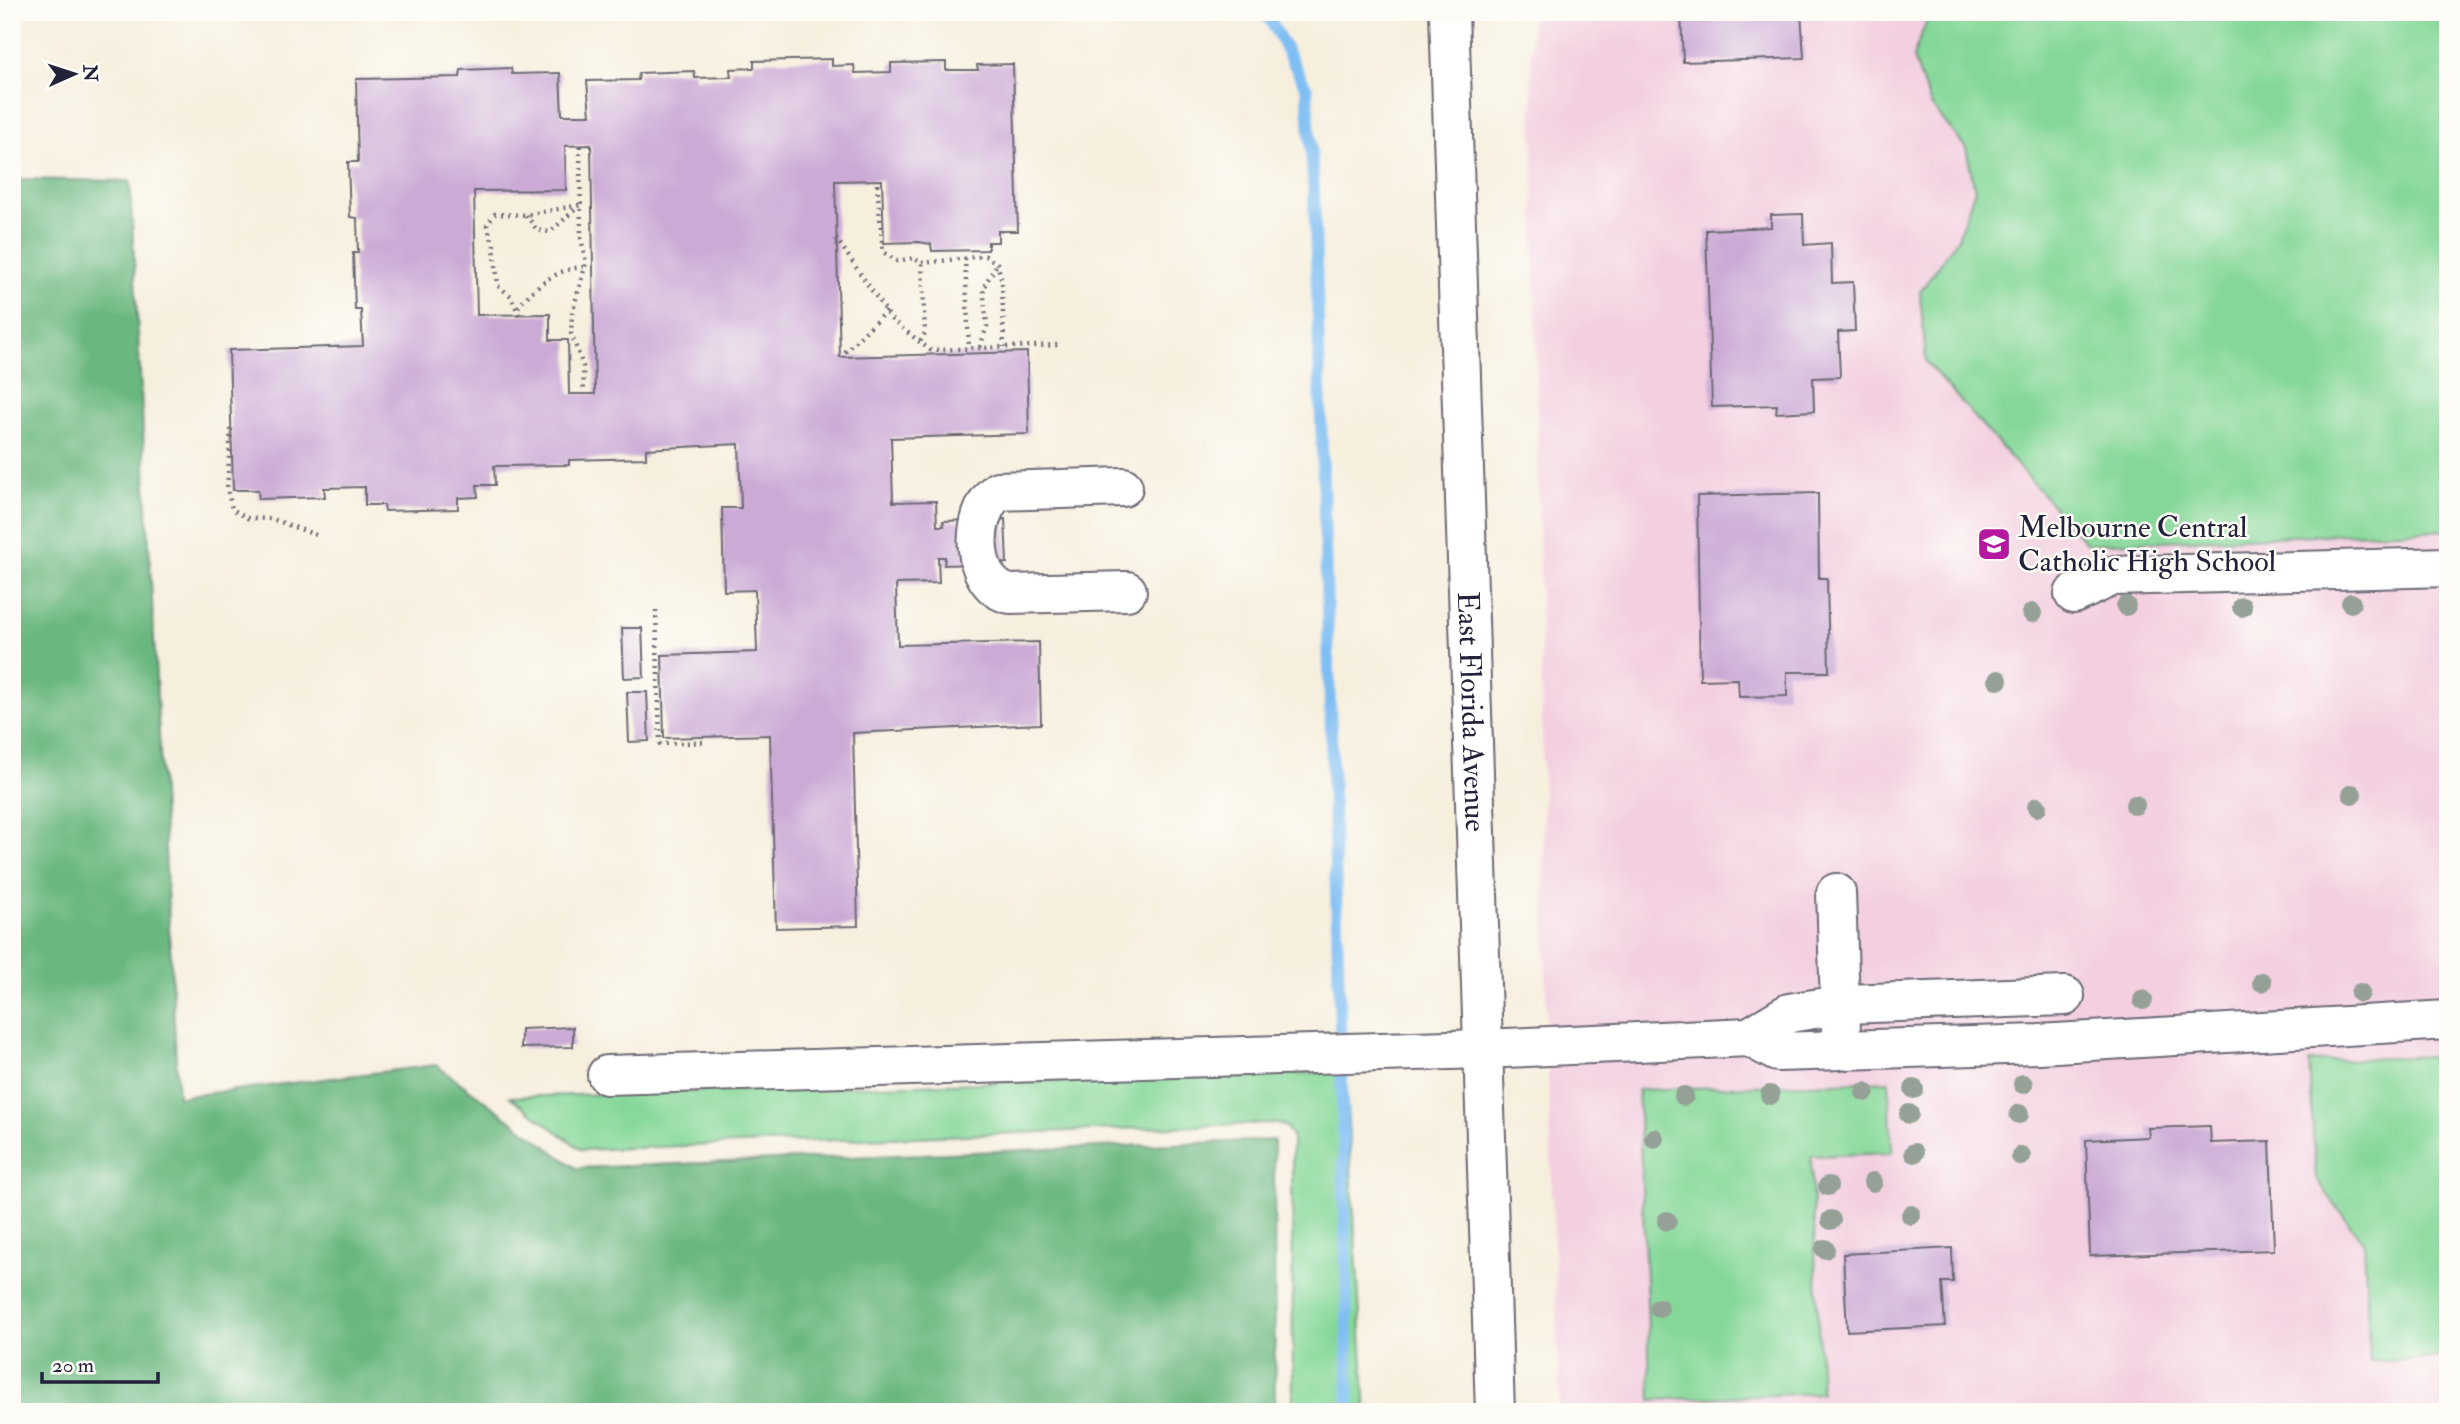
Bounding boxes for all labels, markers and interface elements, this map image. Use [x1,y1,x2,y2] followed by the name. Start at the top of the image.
[38,38,108,108] north arrow
[77,63,102,83] text: N
[2018,509,2277,580] place label: Melbourne Central Catholic High School
[1975,525,2013,563] school or university icon: Melbourne Central Catholic High School
[1450,591,1494,832] street label: East Florida Avenue
[42,1340,158,1384] scale bar
[52,1352,94,1379] text: 20 m

